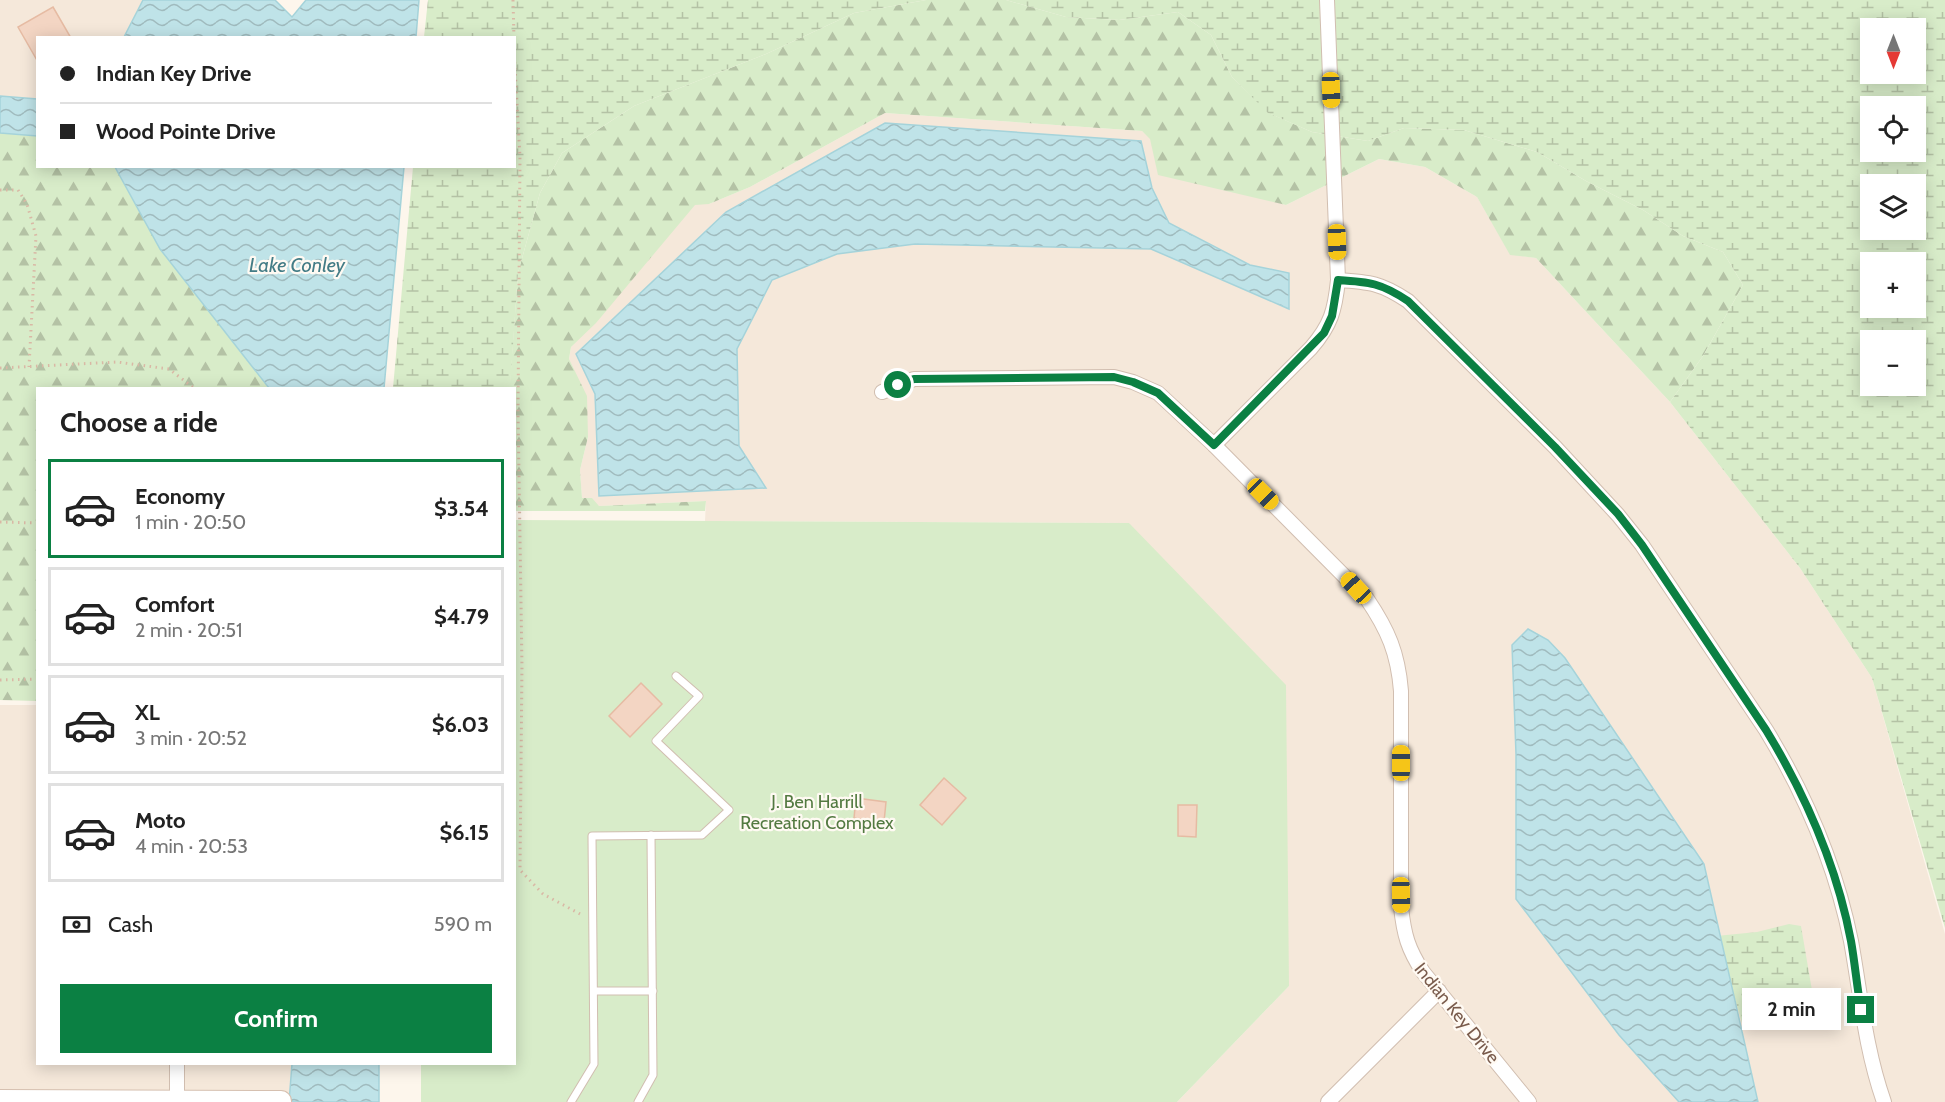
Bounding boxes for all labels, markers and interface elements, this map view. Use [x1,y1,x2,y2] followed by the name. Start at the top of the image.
[1860,18,1926,84] north arrow
[1860,18,1926,396] map controls
[96,60,251,87] text: Indian Key Drive
[1321,72,1341,108] car
[1860,96,1926,162] button: locate
[96,118,276,145] text: Wood Pointe Drive
[1860,174,1926,240] button: layers
[1327,224,1347,260] car
[1860,252,1926,318] button: +
[249,253,346,277] water label: Lake Conley
[1860,330,1926,396] button: −
[884,371,911,398] route start
[60,406,218,439] text: Choose a ride
[1244,475,1282,513] car
[63,482,117,536] icon: car
[135,483,225,510] text: Economy
[434,495,489,522] text: $3.54
[135,510,246,534] text: 1 min · 20:50
[1337,569,1375,607] car
[63,590,117,644] icon: car
[135,591,214,618] text: Comfort
[434,603,489,630] text: $4.79
[135,618,243,642] text: 2 min · 20:51
[63,698,117,752] icon: car
[135,699,160,726] text: XL
[432,711,489,738] text: $6.03
[135,726,247,750] text: 3 min · 20:52
[1392,745,1410,781] car
[740,791,894,834] park label: J. Ben Harrill Recreation Complex
[63,806,117,860] icon: car
[135,807,186,834] text: Moto
[439,819,489,846] text: $6.15
[135,834,248,858] text: 4 min · 20:53
[1392,877,1410,913] car
[60,908,93,941] icon: cash
[108,911,153,938] text: Cash
[434,912,492,936] text: 590 m
[1410,958,1504,1068] street label: Indian Key Drive
[60,984,492,1053] button: Confirm
[1741,989,1840,1031] callout: 2 min
[1847,996,1874,1023] route end
[1767,997,1816,1021] text: 2 min

